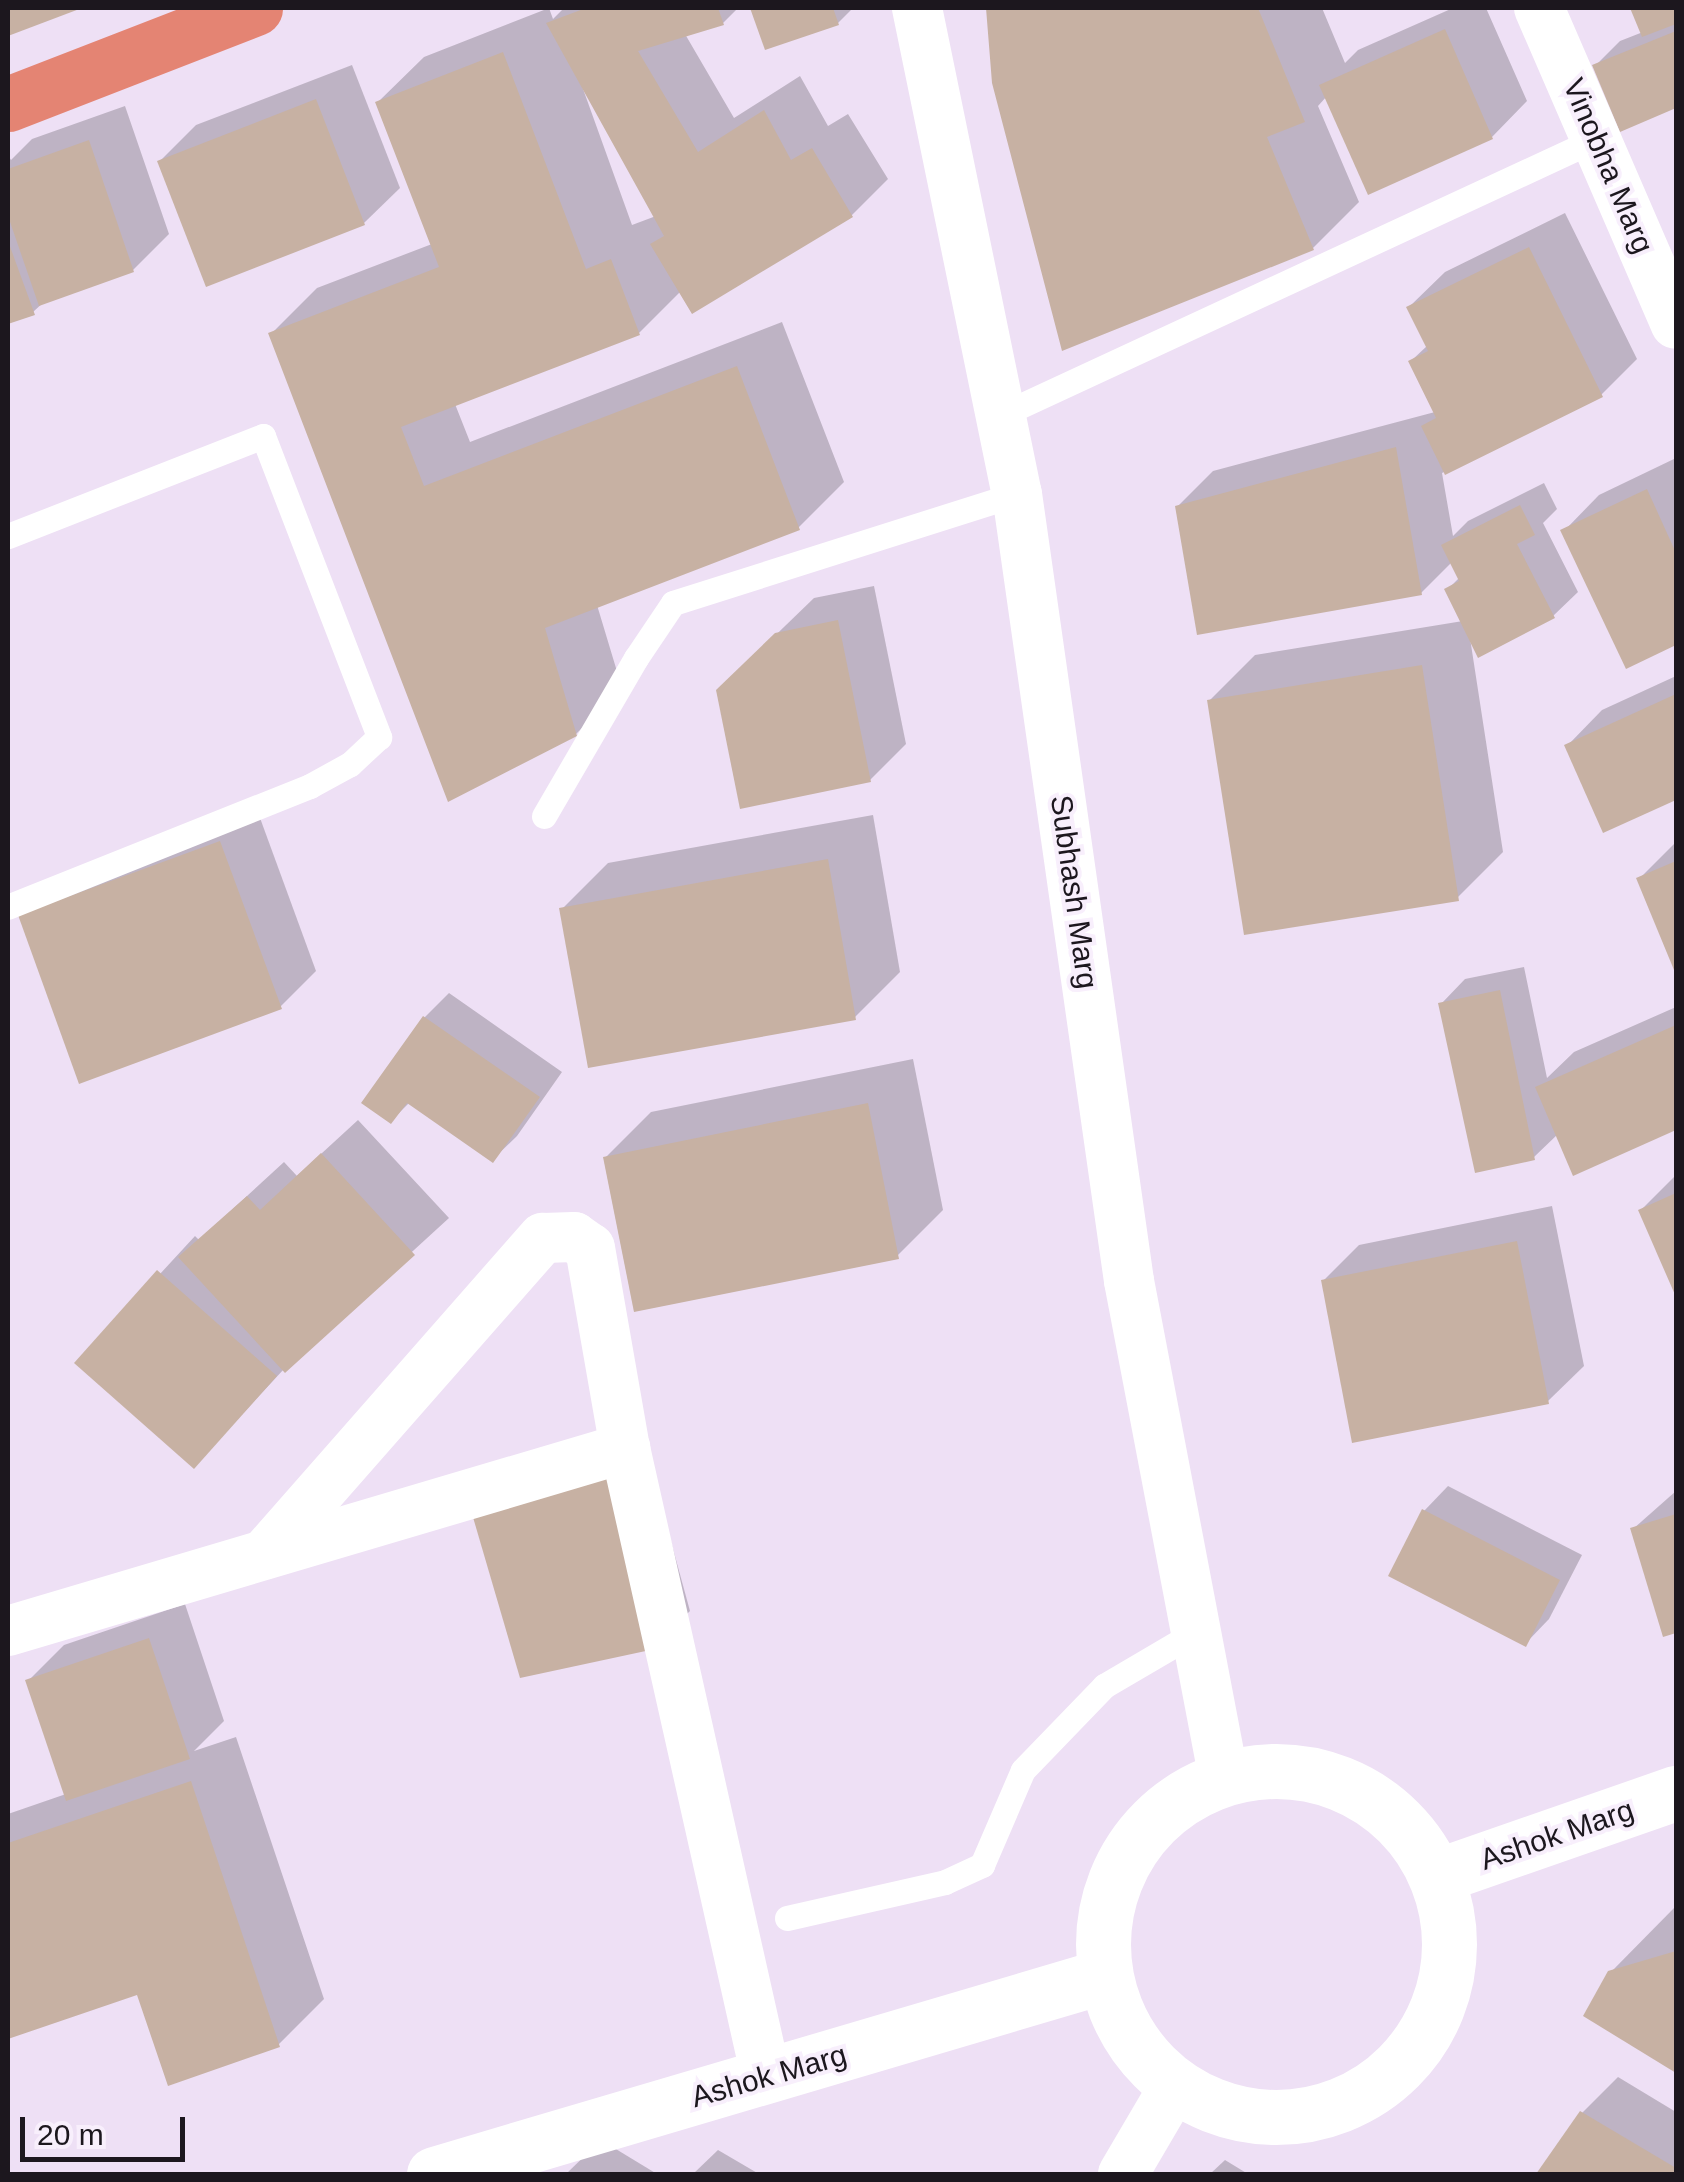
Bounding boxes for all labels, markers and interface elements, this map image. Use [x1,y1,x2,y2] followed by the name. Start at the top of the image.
[1555,73,1661,259] street label: Vinobha Marg
[1043,793,1105,991] street label: Subhash Marg
[1475,1792,1639,1878] street label: Ashok Marg
[687,2037,851,2115] street label: Ashok Marg
[25,2097,190,2159] scale bar
[37,2118,104,2151] text: 20 m

